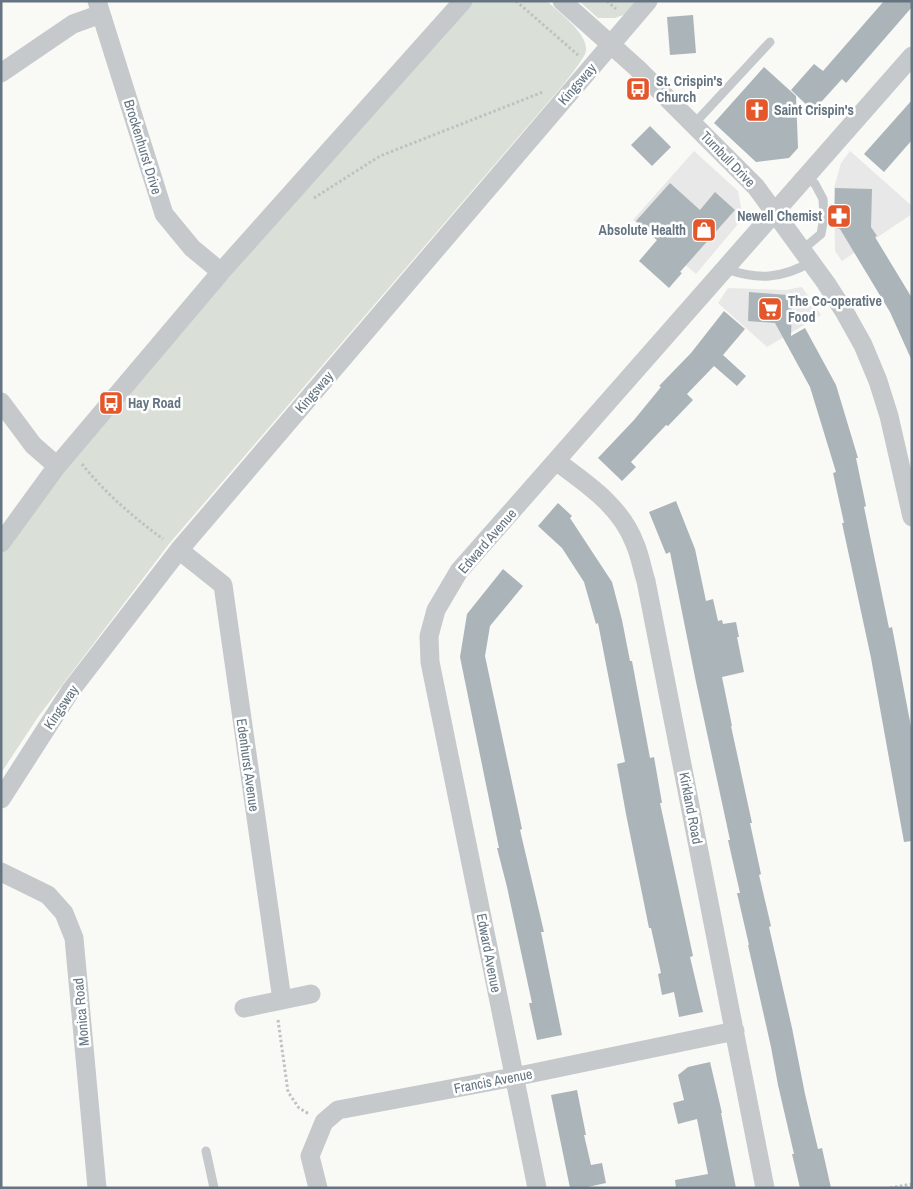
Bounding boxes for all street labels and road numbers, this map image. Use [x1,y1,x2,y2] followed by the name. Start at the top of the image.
[554,59,600,109] street label: Kingsway
[120,97,166,197] street label: Brockenhurst Drive
[697,127,759,191] street label: Turnbull Drive
[291,367,337,417] street label: Kingsway
[454,505,520,577] street label: Edward Avenue
[40,681,83,733] street label: Kingsway
[233,717,263,813] street label: Edenhurst Avenue
[675,771,707,845] street label: Kirkland Road
[473,912,505,994] street label: Edward Avenue
[69,977,93,1047] street label: Monica Road
[452,1065,534,1097] street label: Francis Avenue

